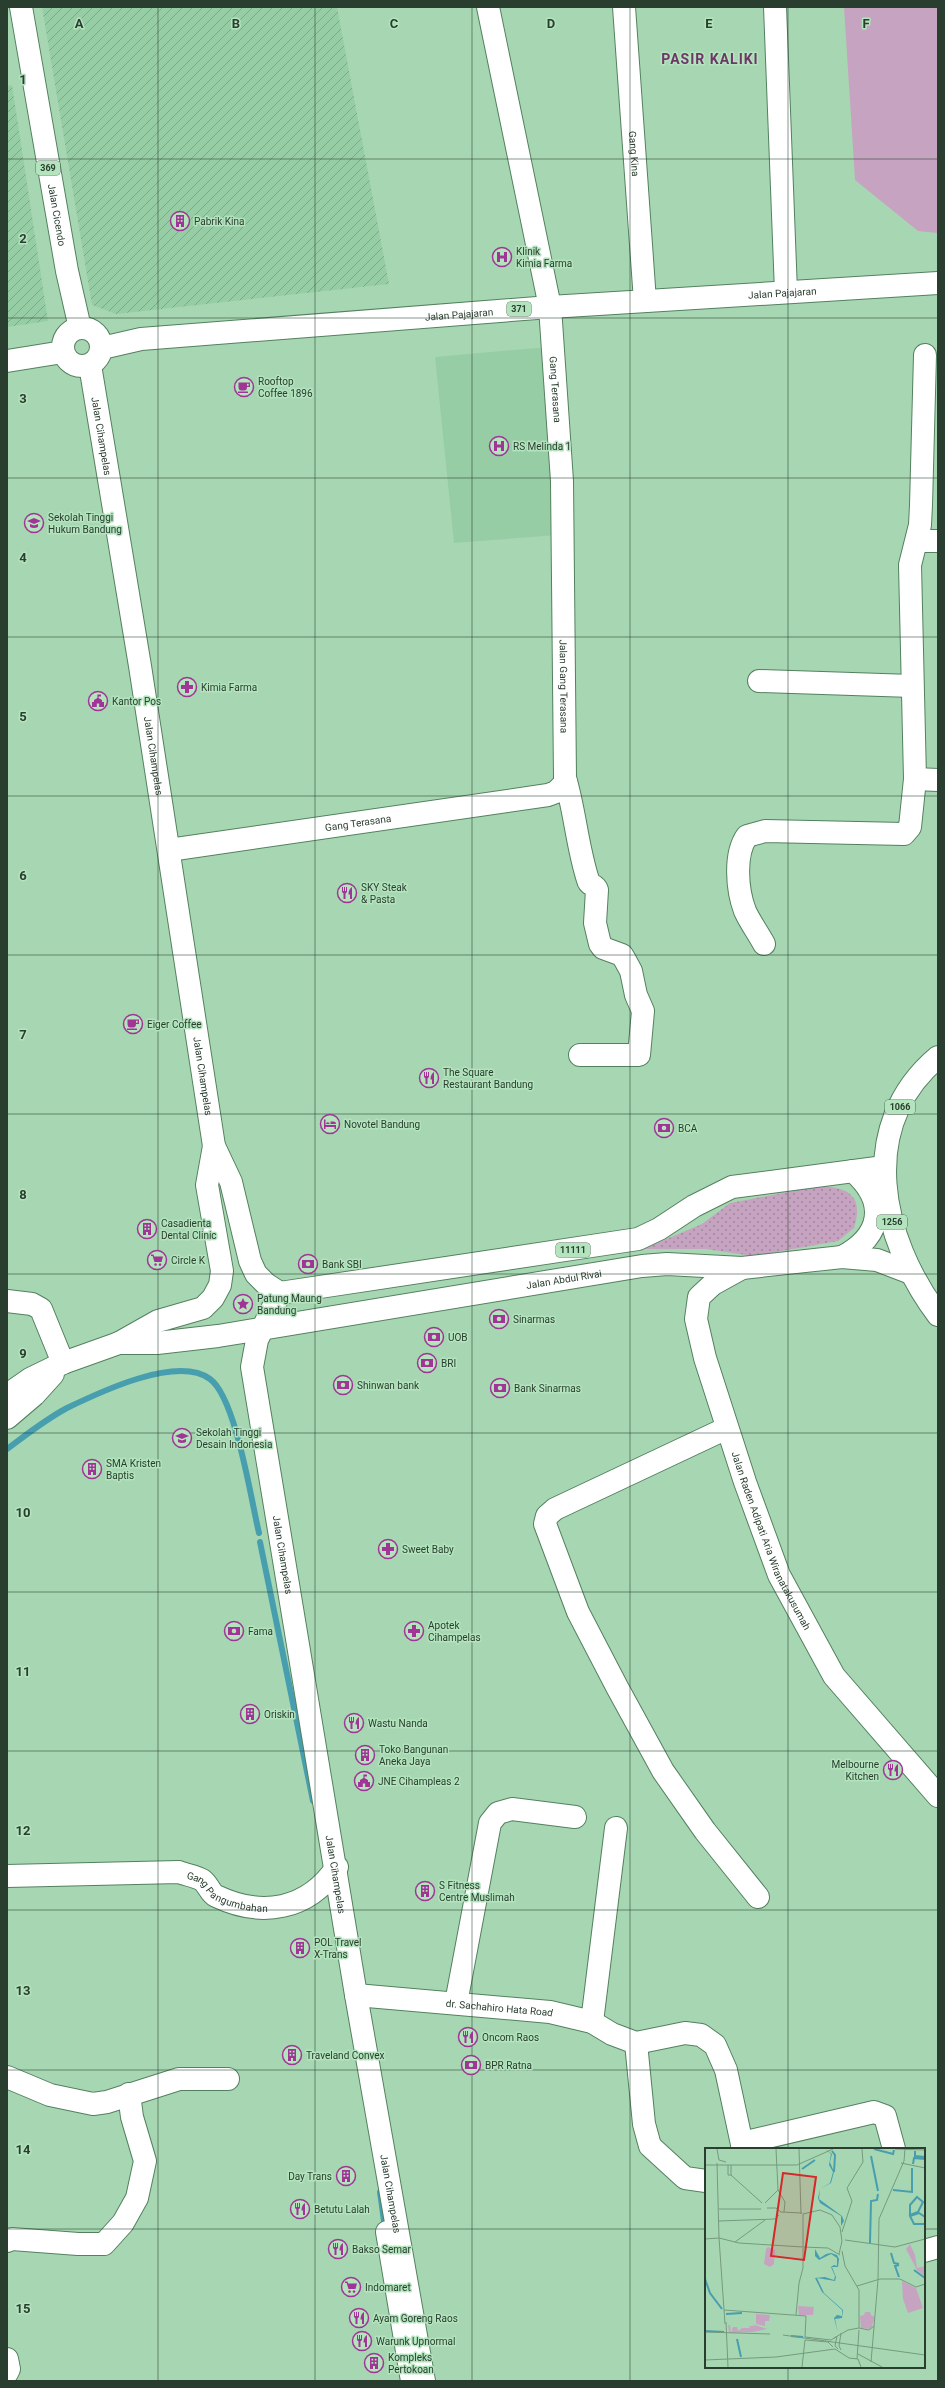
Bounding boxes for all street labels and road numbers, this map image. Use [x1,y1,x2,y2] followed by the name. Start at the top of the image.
[627,131,641,177] street label: Gang Kina
[36,161,60,175] road number: 369
[46,183,68,247] street label: Jalan Cicendo
[748,286,817,301] street label: Jalan Pajajaran
[507,302,531,316] road number: 371
[424,306,494,323] street label: Jalan Pajajaran
[547,356,563,423] street label: Gang Terasana
[89,396,113,476] street label: Jalan Cihampelas
[558,639,570,733] street label: Jalan Gang Terasana
[142,716,165,796] street label: Jalan Cihampelas
[324,813,392,833] street label: Gang Terasana
[191,1036,214,1116] street label: Jalan Cihampelas
[885,1100,915,1114] road number: 1066
[877,1215,907,1229] road number: 1256
[556,1243,590,1257] road number: 11111
[525,1268,603,1291] street label: Jalan Abdul Rivai
[729,1450,813,1632] street label: Jalan Raden Adipati Aria Wiranatakusumah
[271,1515,295,1595] street label: Jalan Cihampelas
[324,1834,347,1915] street label: Jalan Cihampelas
[186,1870,268,1914] street label: Gang Pangumbahan
[445,1998,554,2019] street label: dr. Sachahiro Hata Road
[378,2154,403,2234] street label: Jalan Cihampelas

